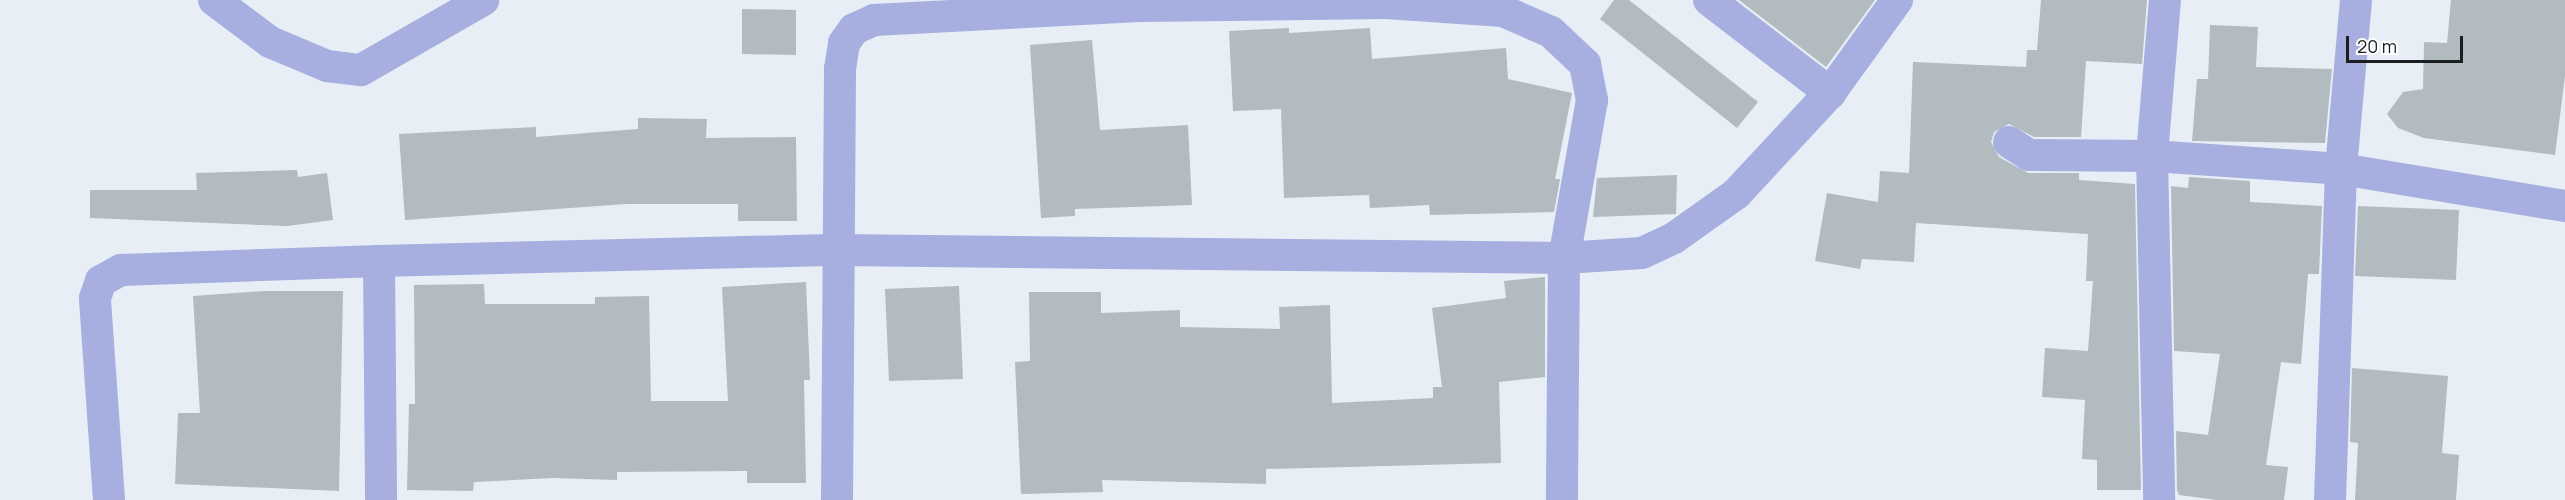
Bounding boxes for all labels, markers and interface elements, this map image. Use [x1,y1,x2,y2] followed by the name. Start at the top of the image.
[2349,24,2466,62] scale bar
[2357,34,2397,58] text: 20 m

